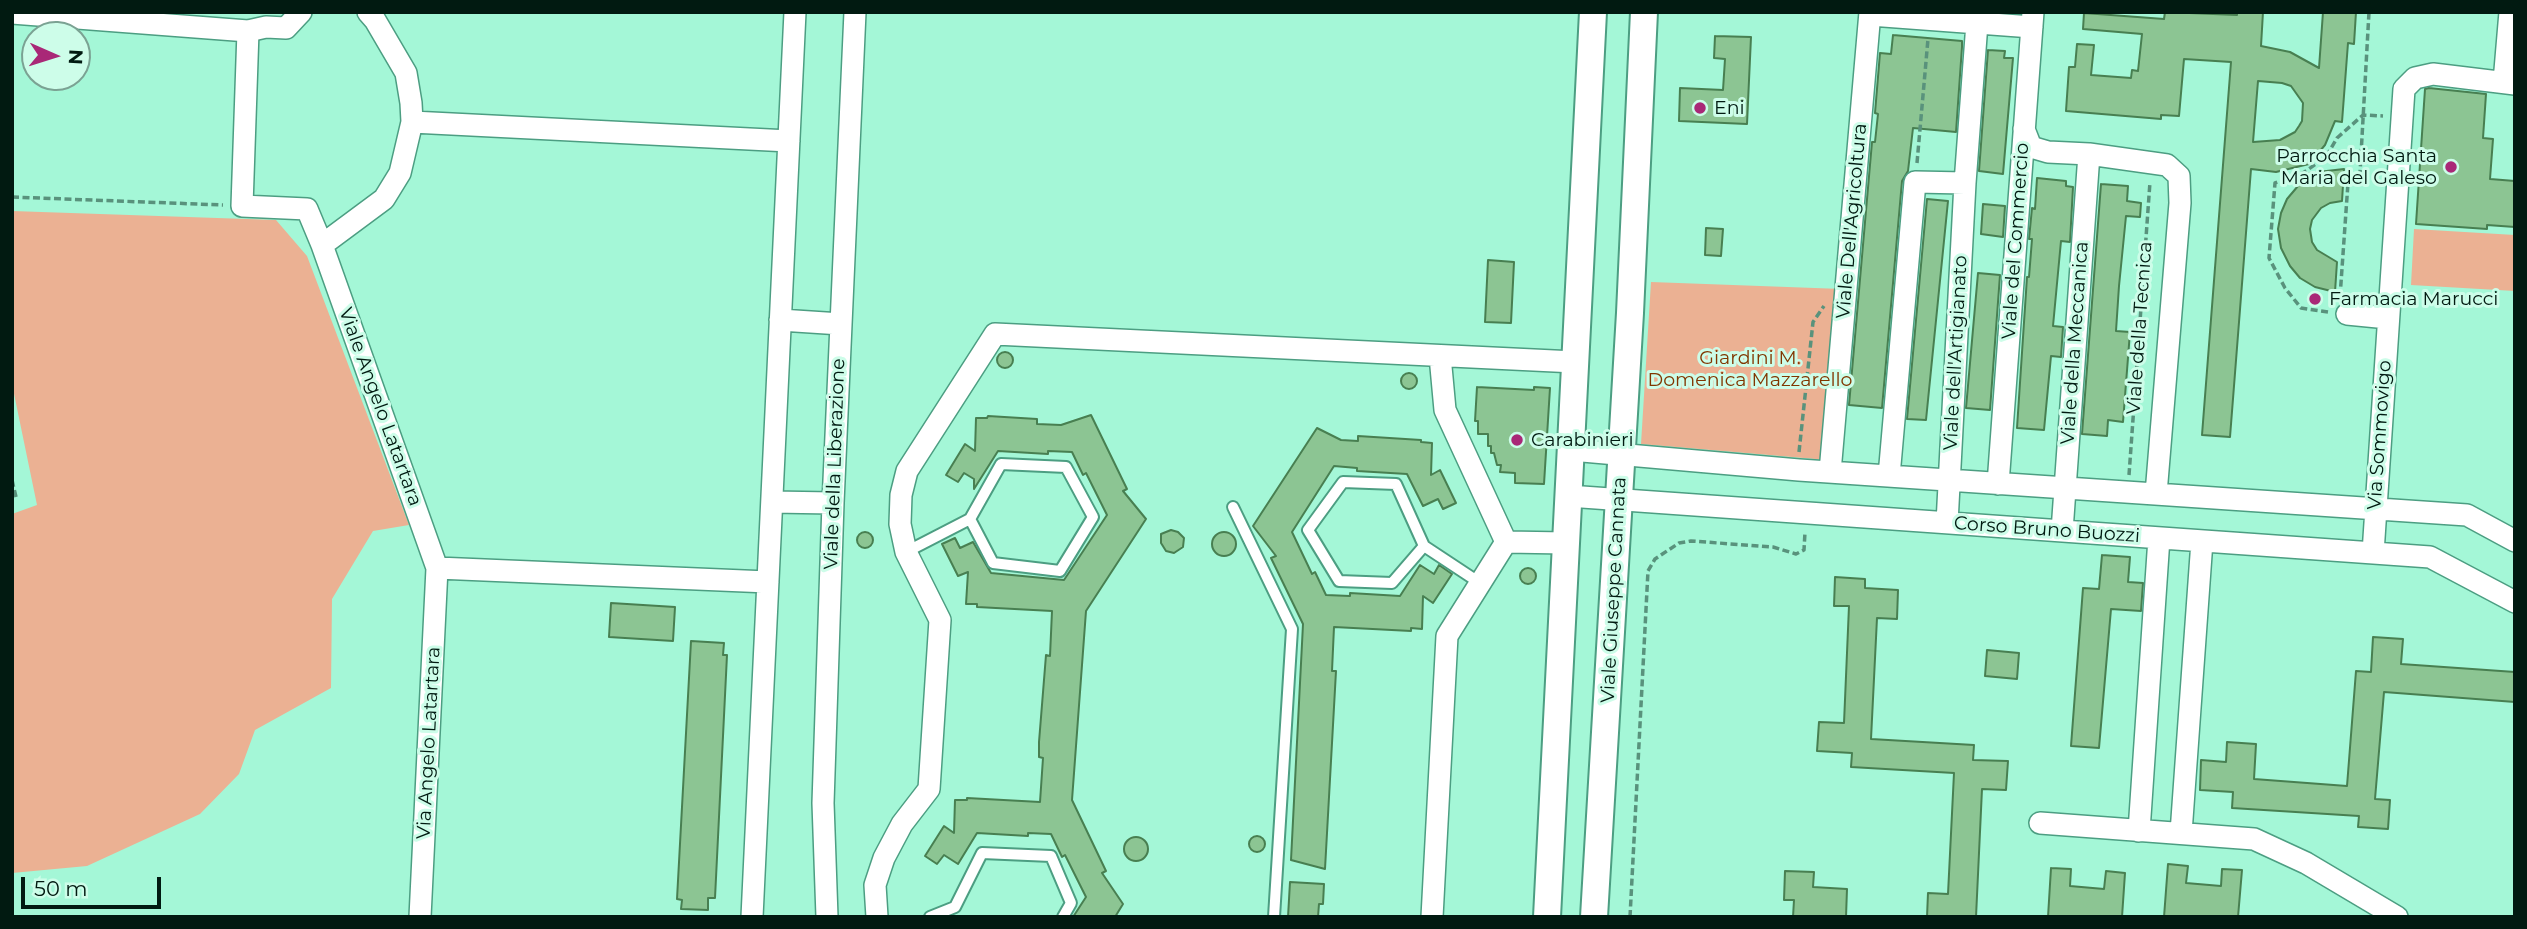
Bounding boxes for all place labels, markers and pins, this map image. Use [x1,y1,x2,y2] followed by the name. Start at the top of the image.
[1714,97,1745,119] place label: Eni
[1692,100,1708,116] marker: Eni
[2276,145,2437,189] place label: Parrocchia Santa Maria del Galeso
[2443,159,2459,175] marker: Parrocchia Santa Maria del Galeso
[2329,288,2498,310] place label: Farmacia Marucci
[2307,291,2323,307] marker: Farmacia Marucci
[1531,429,1634,451] place label: Carabinieri
[1509,432,1525,448] marker: Carabinieri

